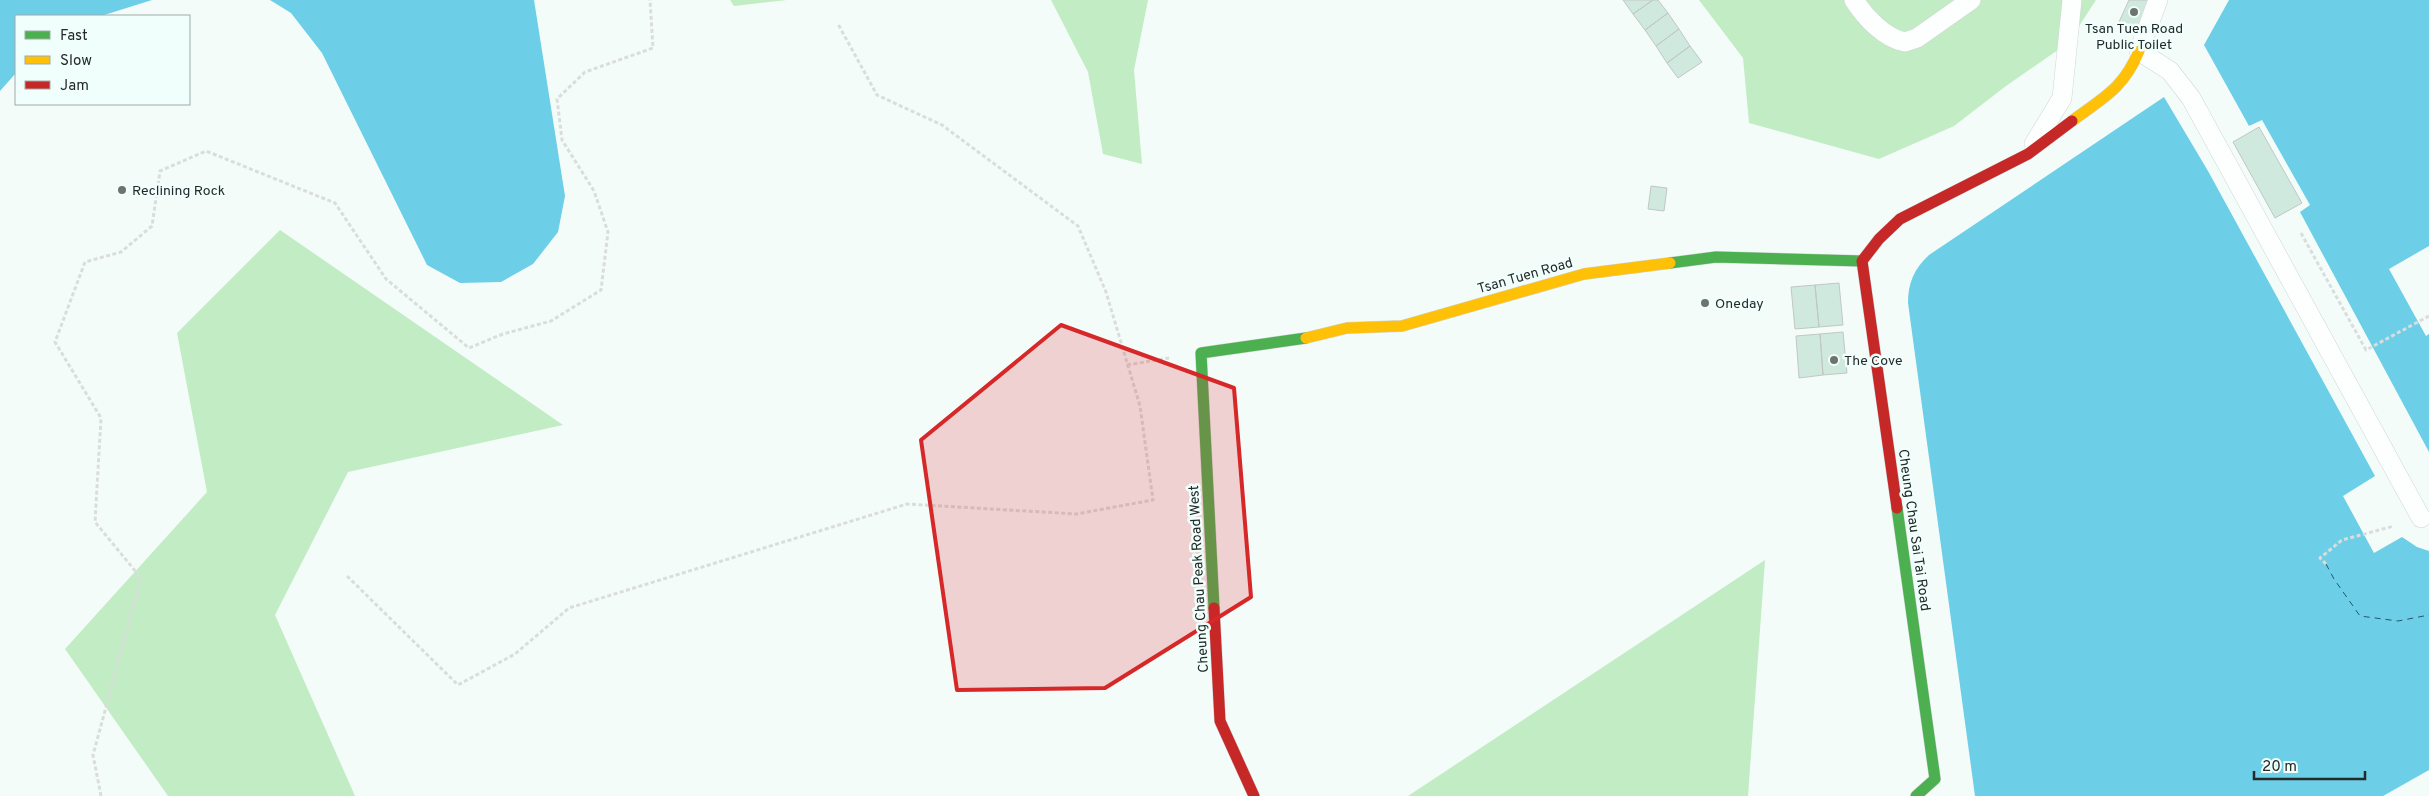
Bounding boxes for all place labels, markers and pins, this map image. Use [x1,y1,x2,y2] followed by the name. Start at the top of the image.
[2128,6,2140,18] marker: Tsan Tuen Road Public Toilet
[2085,21,2183,54] place label: Tsan Tuen Road Public Toilet
[132,183,225,200] place label: Reclining Rock
[116,184,128,196] marker: Reclining Rock
[1715,296,1764,313] place label: Oneday
[1699,297,1711,309] marker: Oneday
[1844,353,1903,370] place label: The Cove
[1828,354,1840,366] marker: The Cove

